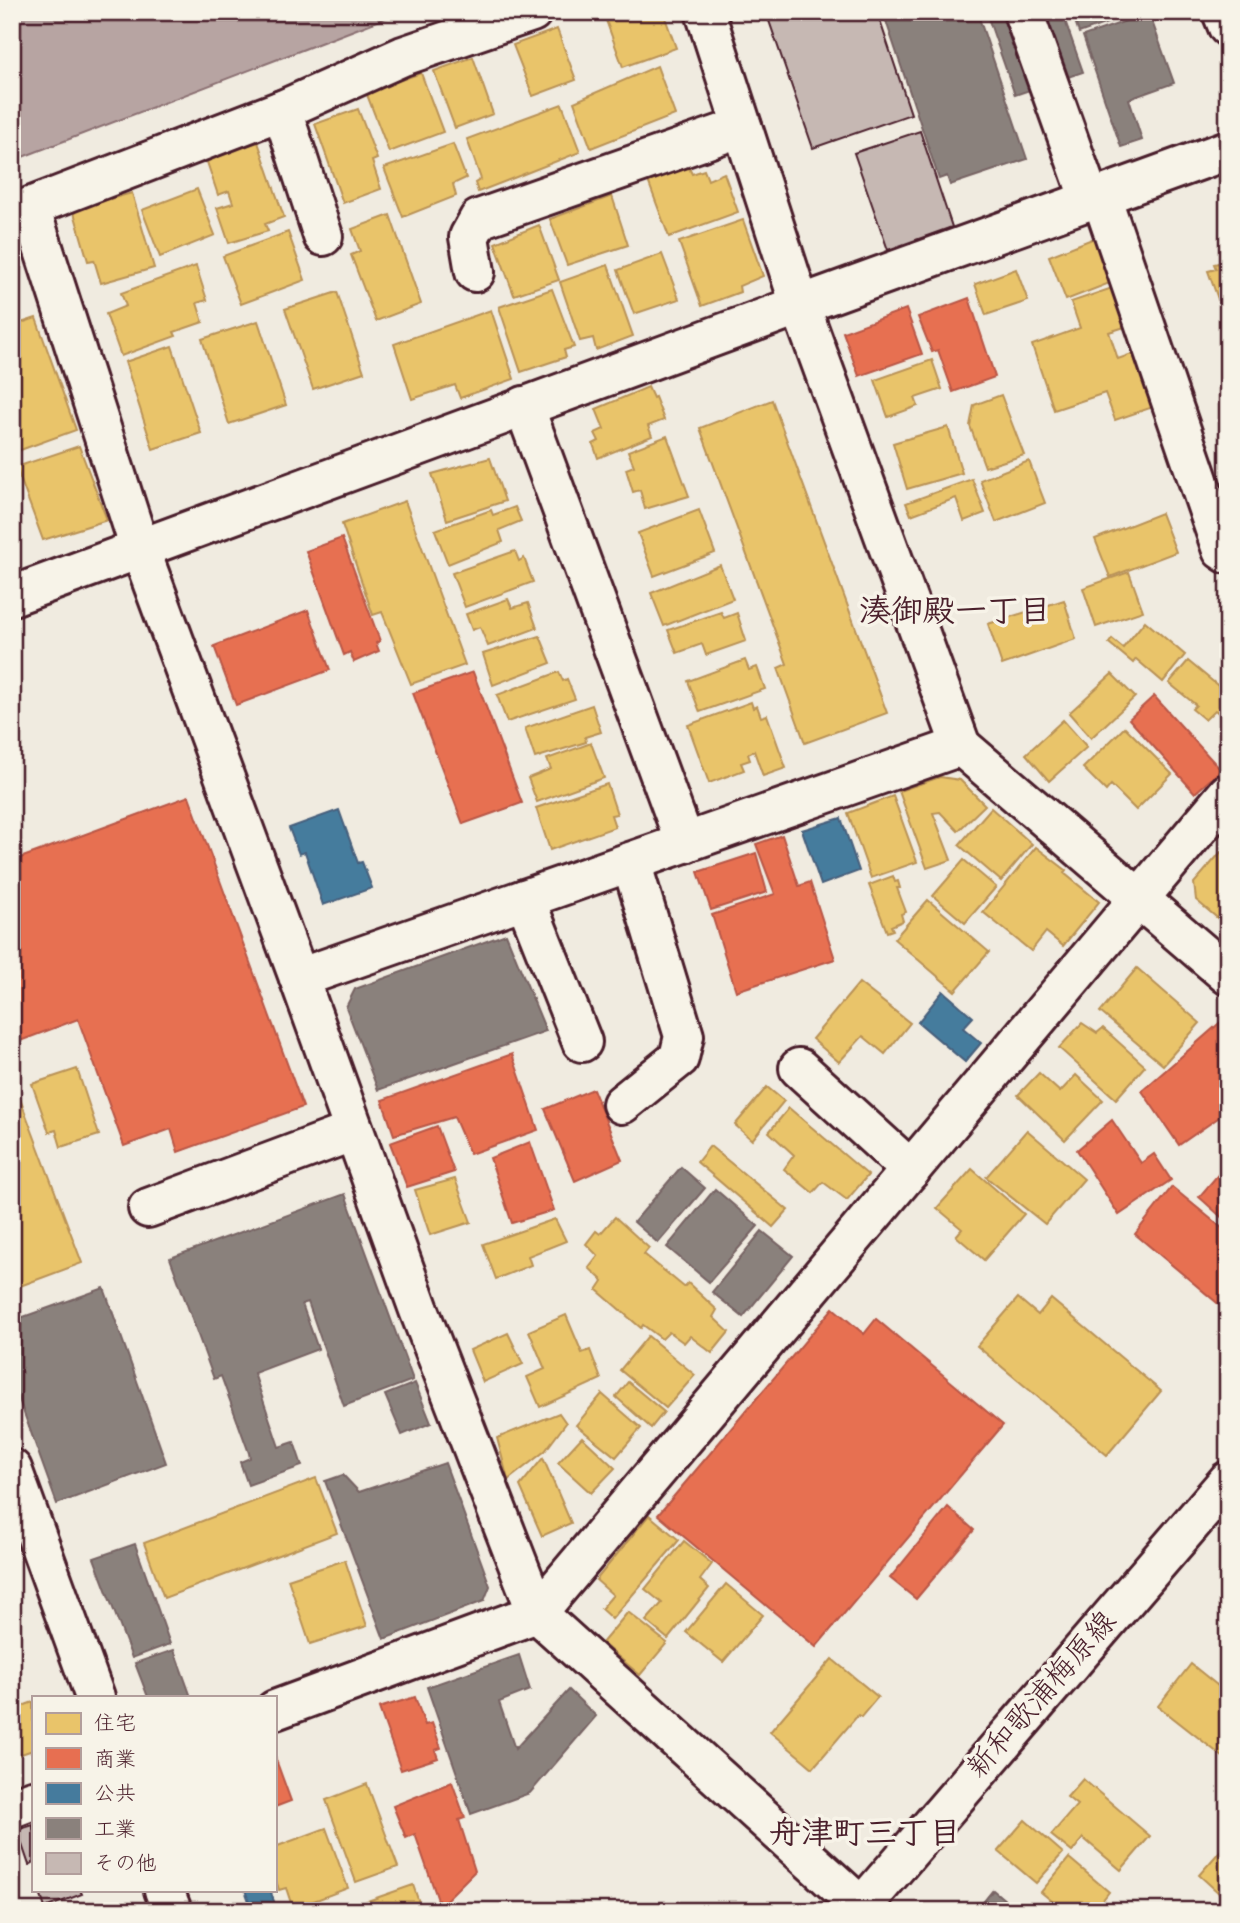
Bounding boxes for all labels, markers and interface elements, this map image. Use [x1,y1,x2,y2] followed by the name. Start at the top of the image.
[859,590,1051,637] district label: 湊御殿一丁目
[958,1602,1128,1790] street label: 新和歌浦梅原線
[32,1696,276,1892] legend
[94,1710,136,1740] text: 住宅
[94,1746,136,1776] text: 商業
[94,1780,136,1810] text: 公共
[769,1812,961,1859] district label: 舟津町三丁目
[94,1816,136,1846] text: 工業
[94,1850,157,1880] text: その他

